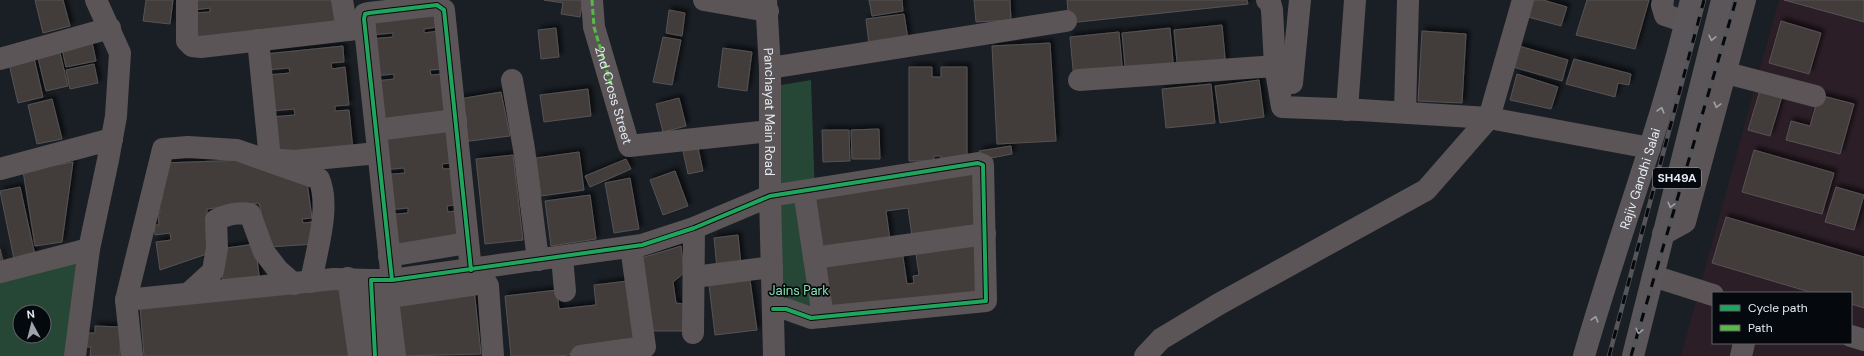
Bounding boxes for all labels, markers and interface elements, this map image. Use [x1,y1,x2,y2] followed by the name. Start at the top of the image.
[1708,35,1716,41] one-way arrow
[592,44,637,146] street label: 2nd Cross Street
[760,47,779,176] street label: Panchayat Main Road
[1713,102,1721,108] one-way arrow
[1656,107,1665,114] one-way arrow
[1615,126,1664,231] street label: Rajiv Gandhi Salai
[1653,168,1701,188] road number: SH49A
[1667,202,1675,208] one-way arrow
[769,282,829,299] park label: Jains Park
[1712,292,1852,344] legend
[1748,300,1808,316] text: Cycle path
[12,304,52,344] north arrow
[26,307,36,322] text: N
[1590,315,1599,322] one-way arrow
[1748,320,1773,336] text: Path
[1636,328,1644,334] one-way arrow

